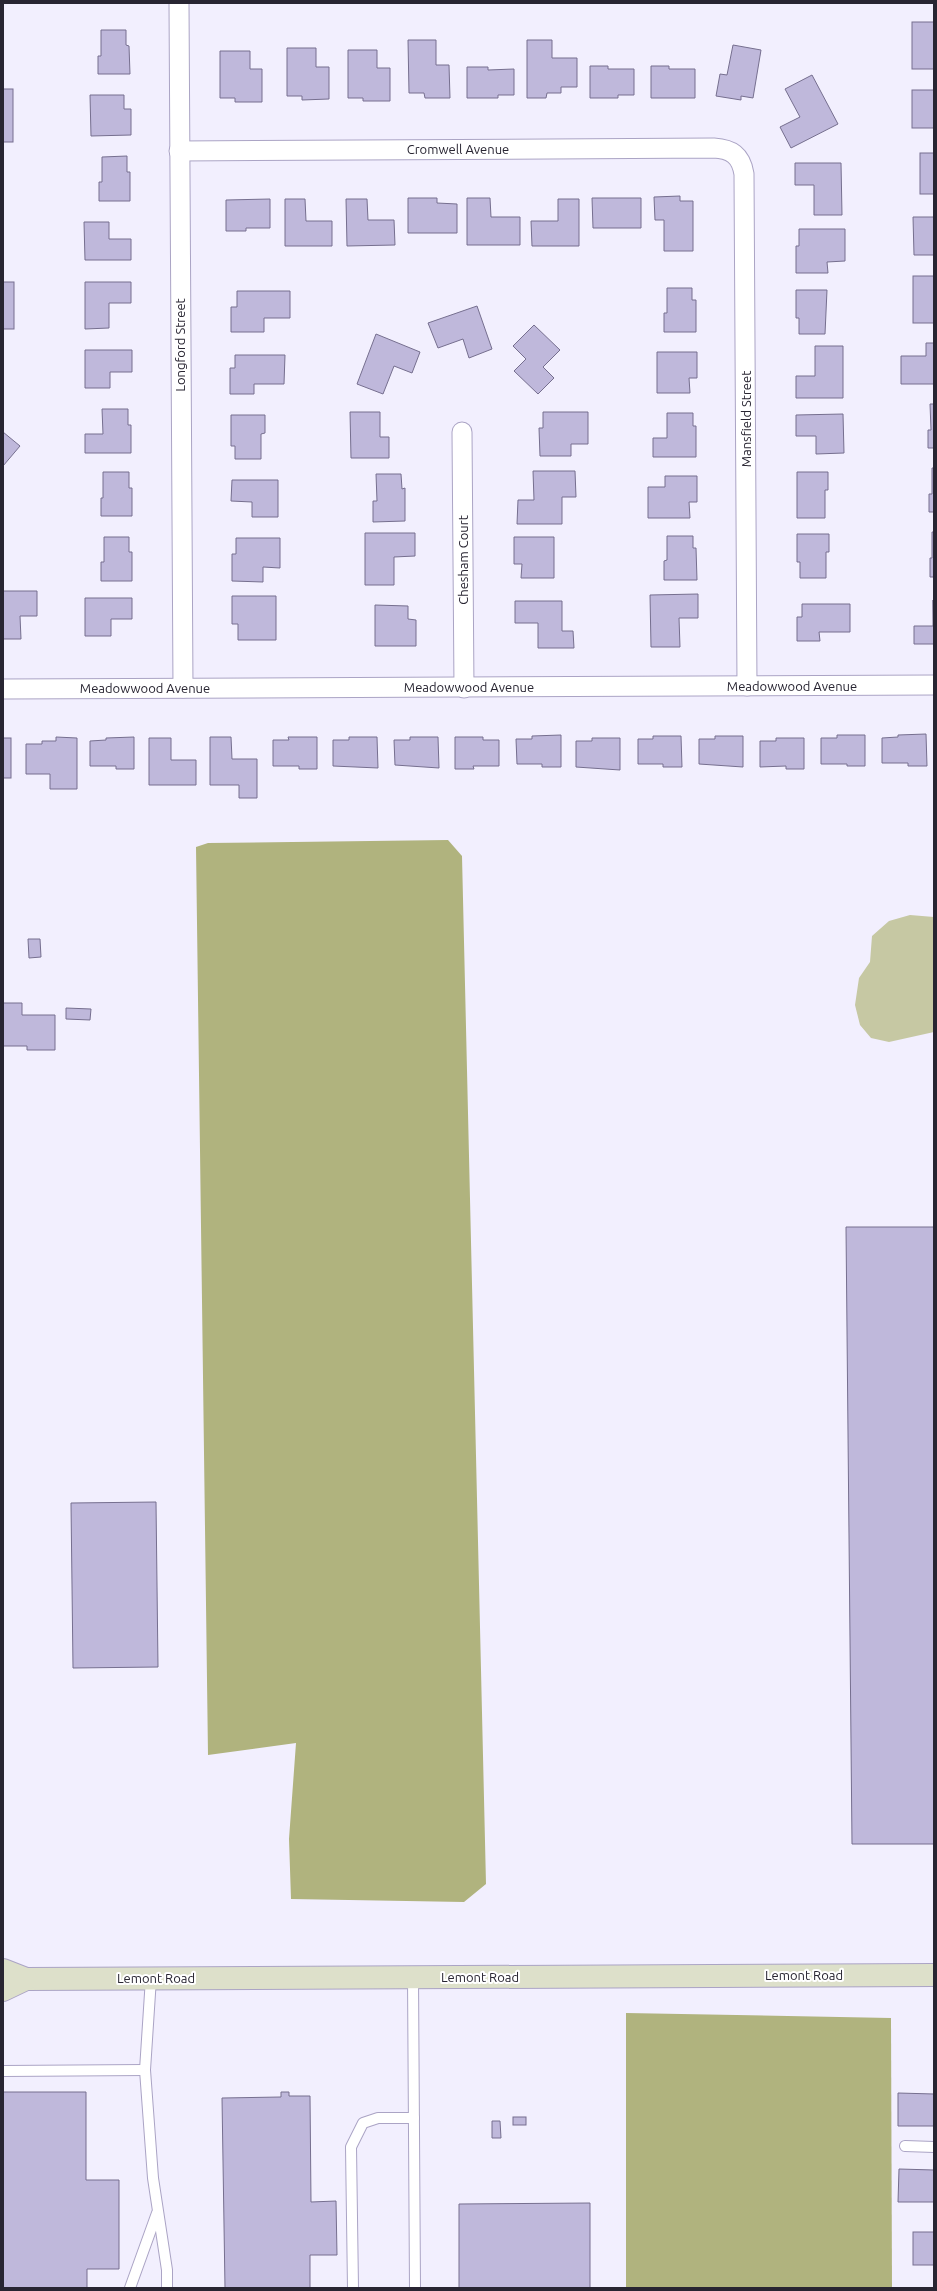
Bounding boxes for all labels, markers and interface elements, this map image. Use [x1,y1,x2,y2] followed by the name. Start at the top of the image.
[407,142,509,156] street label: Cromwell Avenue
[173,298,187,392] street label: Longford Street
[739,371,753,467] street label: Mansfield Street
[456,515,470,605] street label: Chesham Court
[727,679,857,693] street label: Meadowwood Avenue
[404,680,534,694] street label: Meadowwood Avenue
[80,681,210,695] street label: Meadowwood Avenue
[765,1968,843,1982] street label: Lemont Road
[441,1970,519,1984] street label: Lemont Road
[117,1971,195,1985] street label: Lemont Road

